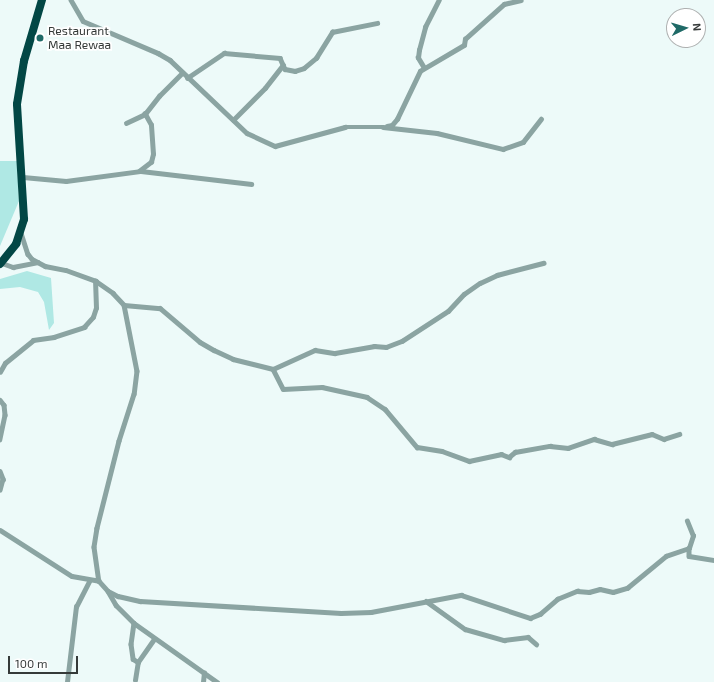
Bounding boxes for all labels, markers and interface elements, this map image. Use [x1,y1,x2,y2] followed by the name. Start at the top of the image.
[666,8,706,48] north arrow
[691,22,704,32] text: N
[48,24,111,52] place label: Restaurant Maa Rewaa
[35,33,45,43] marker: Restaurant Maa Rewaa
[10,648,80,674] scale bar
[15,656,47,670] text: 100 m

